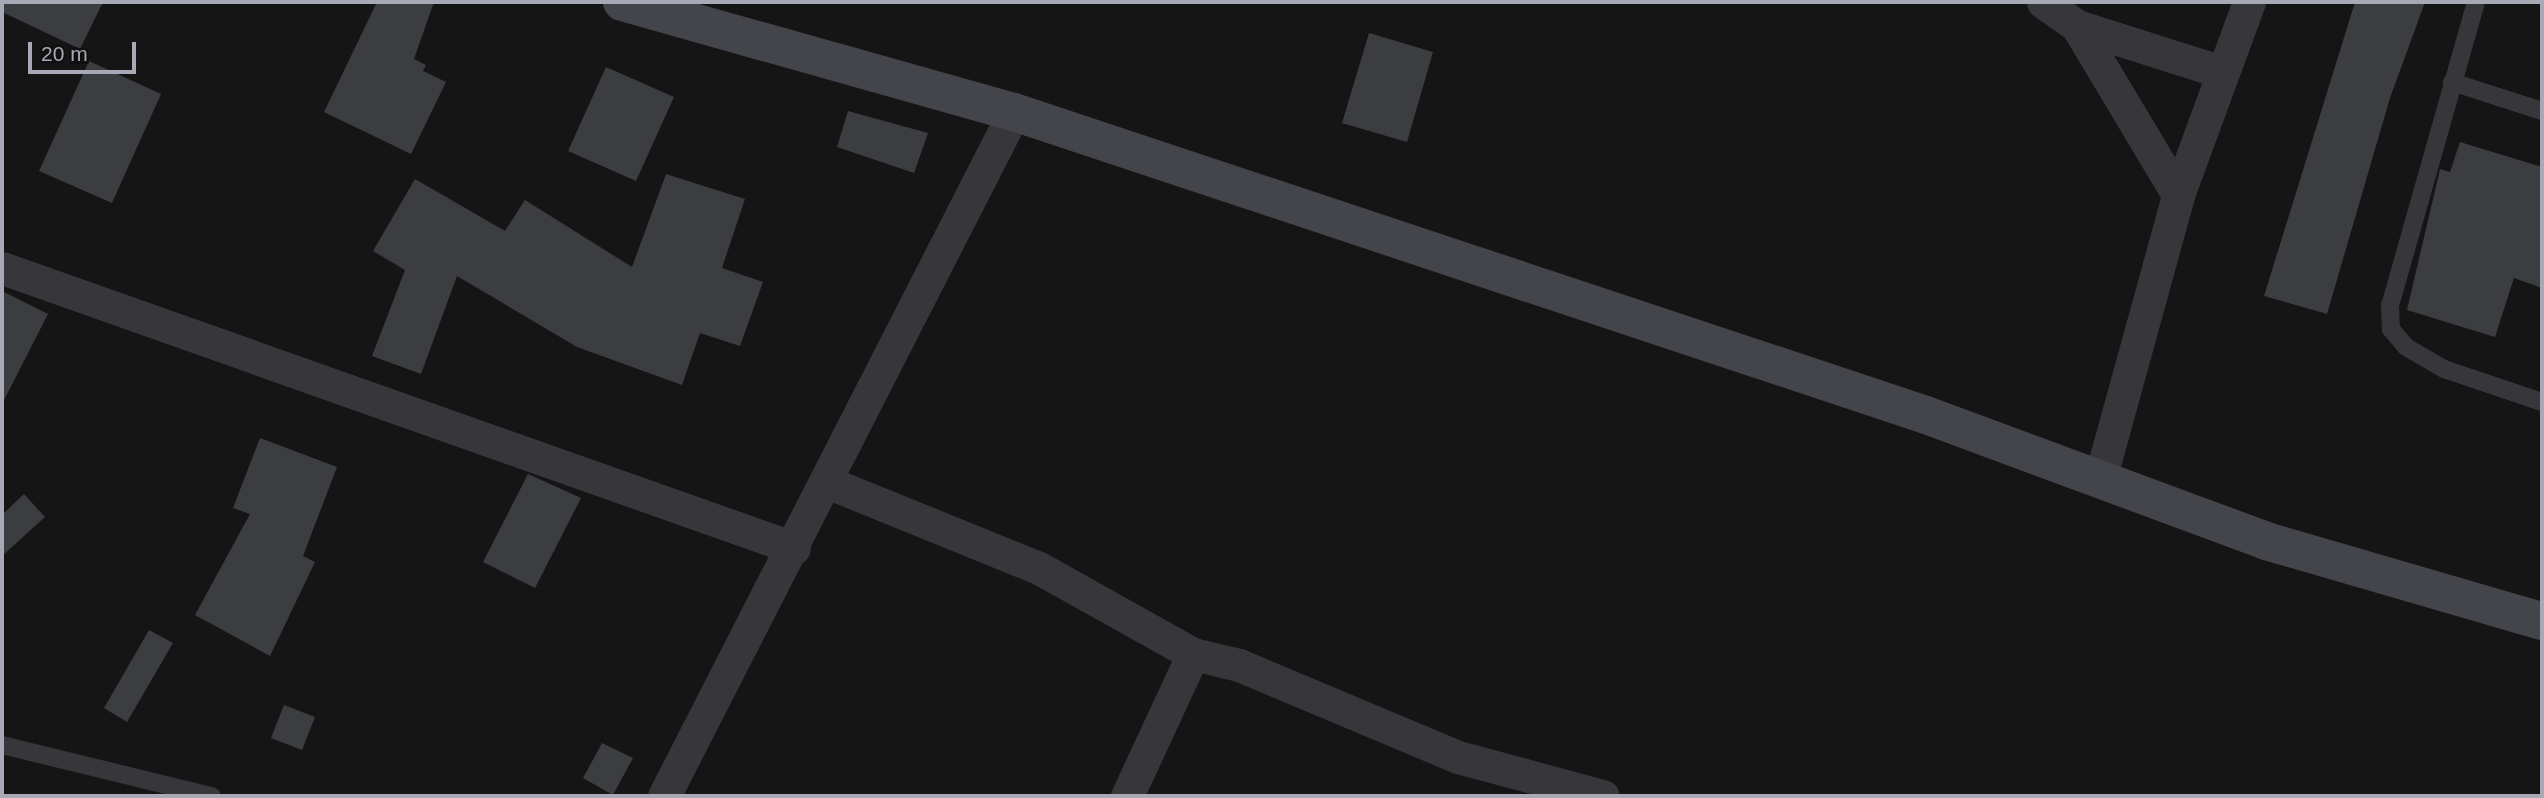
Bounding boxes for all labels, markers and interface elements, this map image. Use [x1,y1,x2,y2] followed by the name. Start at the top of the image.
[32,28,140,72] scale bar
[41,42,88,65] text: 20 m

